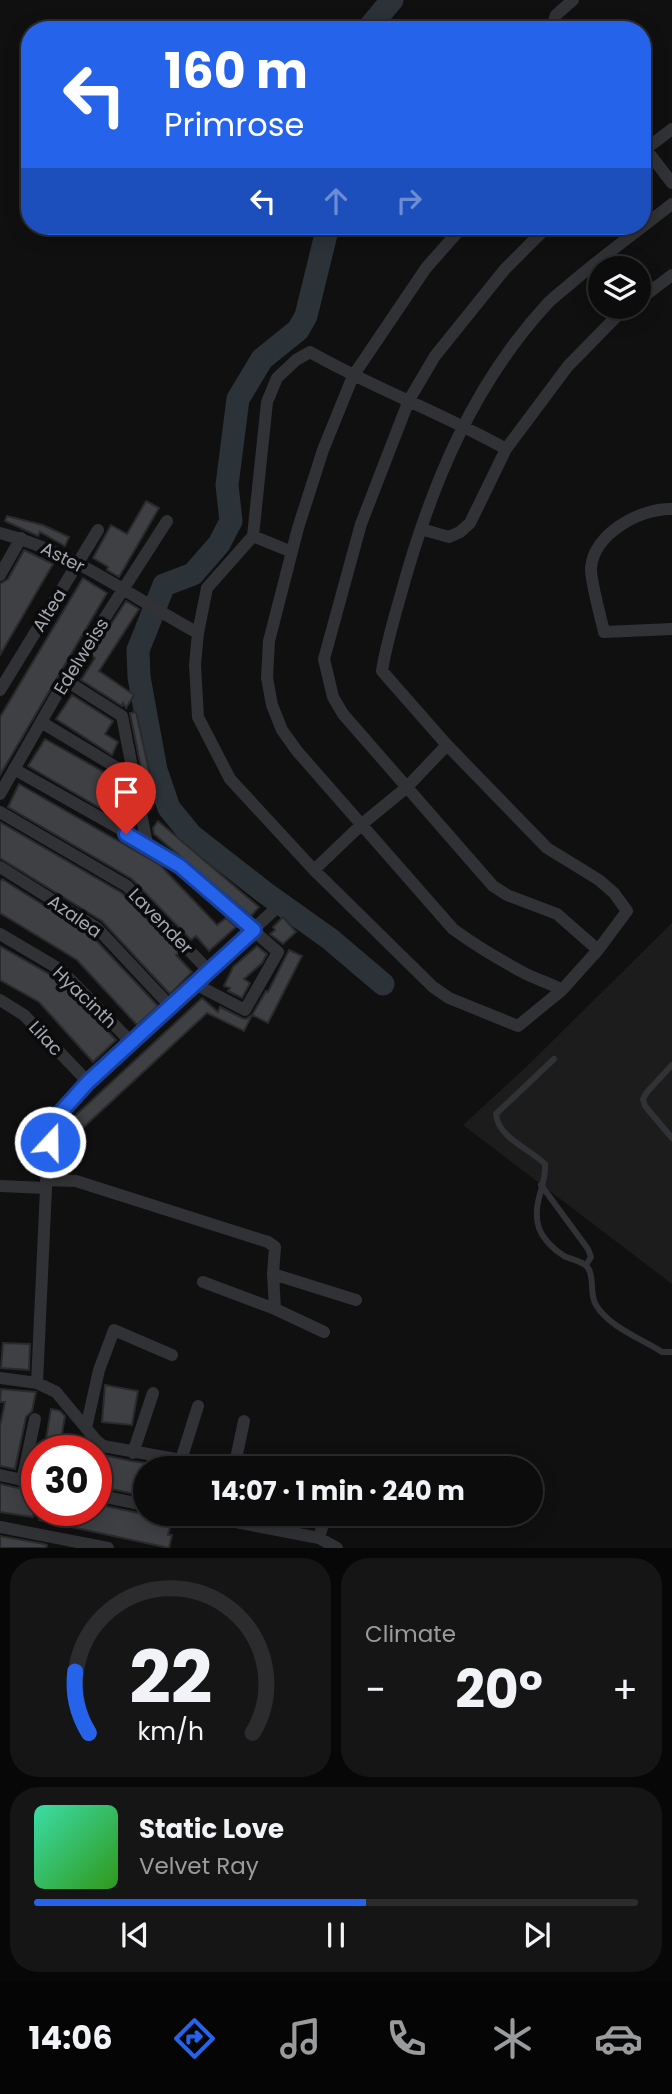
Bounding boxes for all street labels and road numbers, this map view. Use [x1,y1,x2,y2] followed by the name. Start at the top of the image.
[37,535,89,579] street label: Aster
[26,584,72,636] street label: Altea
[48,613,114,699] street label: Edelweiss
[123,883,199,960] street label: Lavender
[43,888,107,944] street label: Azalea
[48,960,122,1034] street label: Hyacinth
[23,1015,69,1061] street label: Lilac

